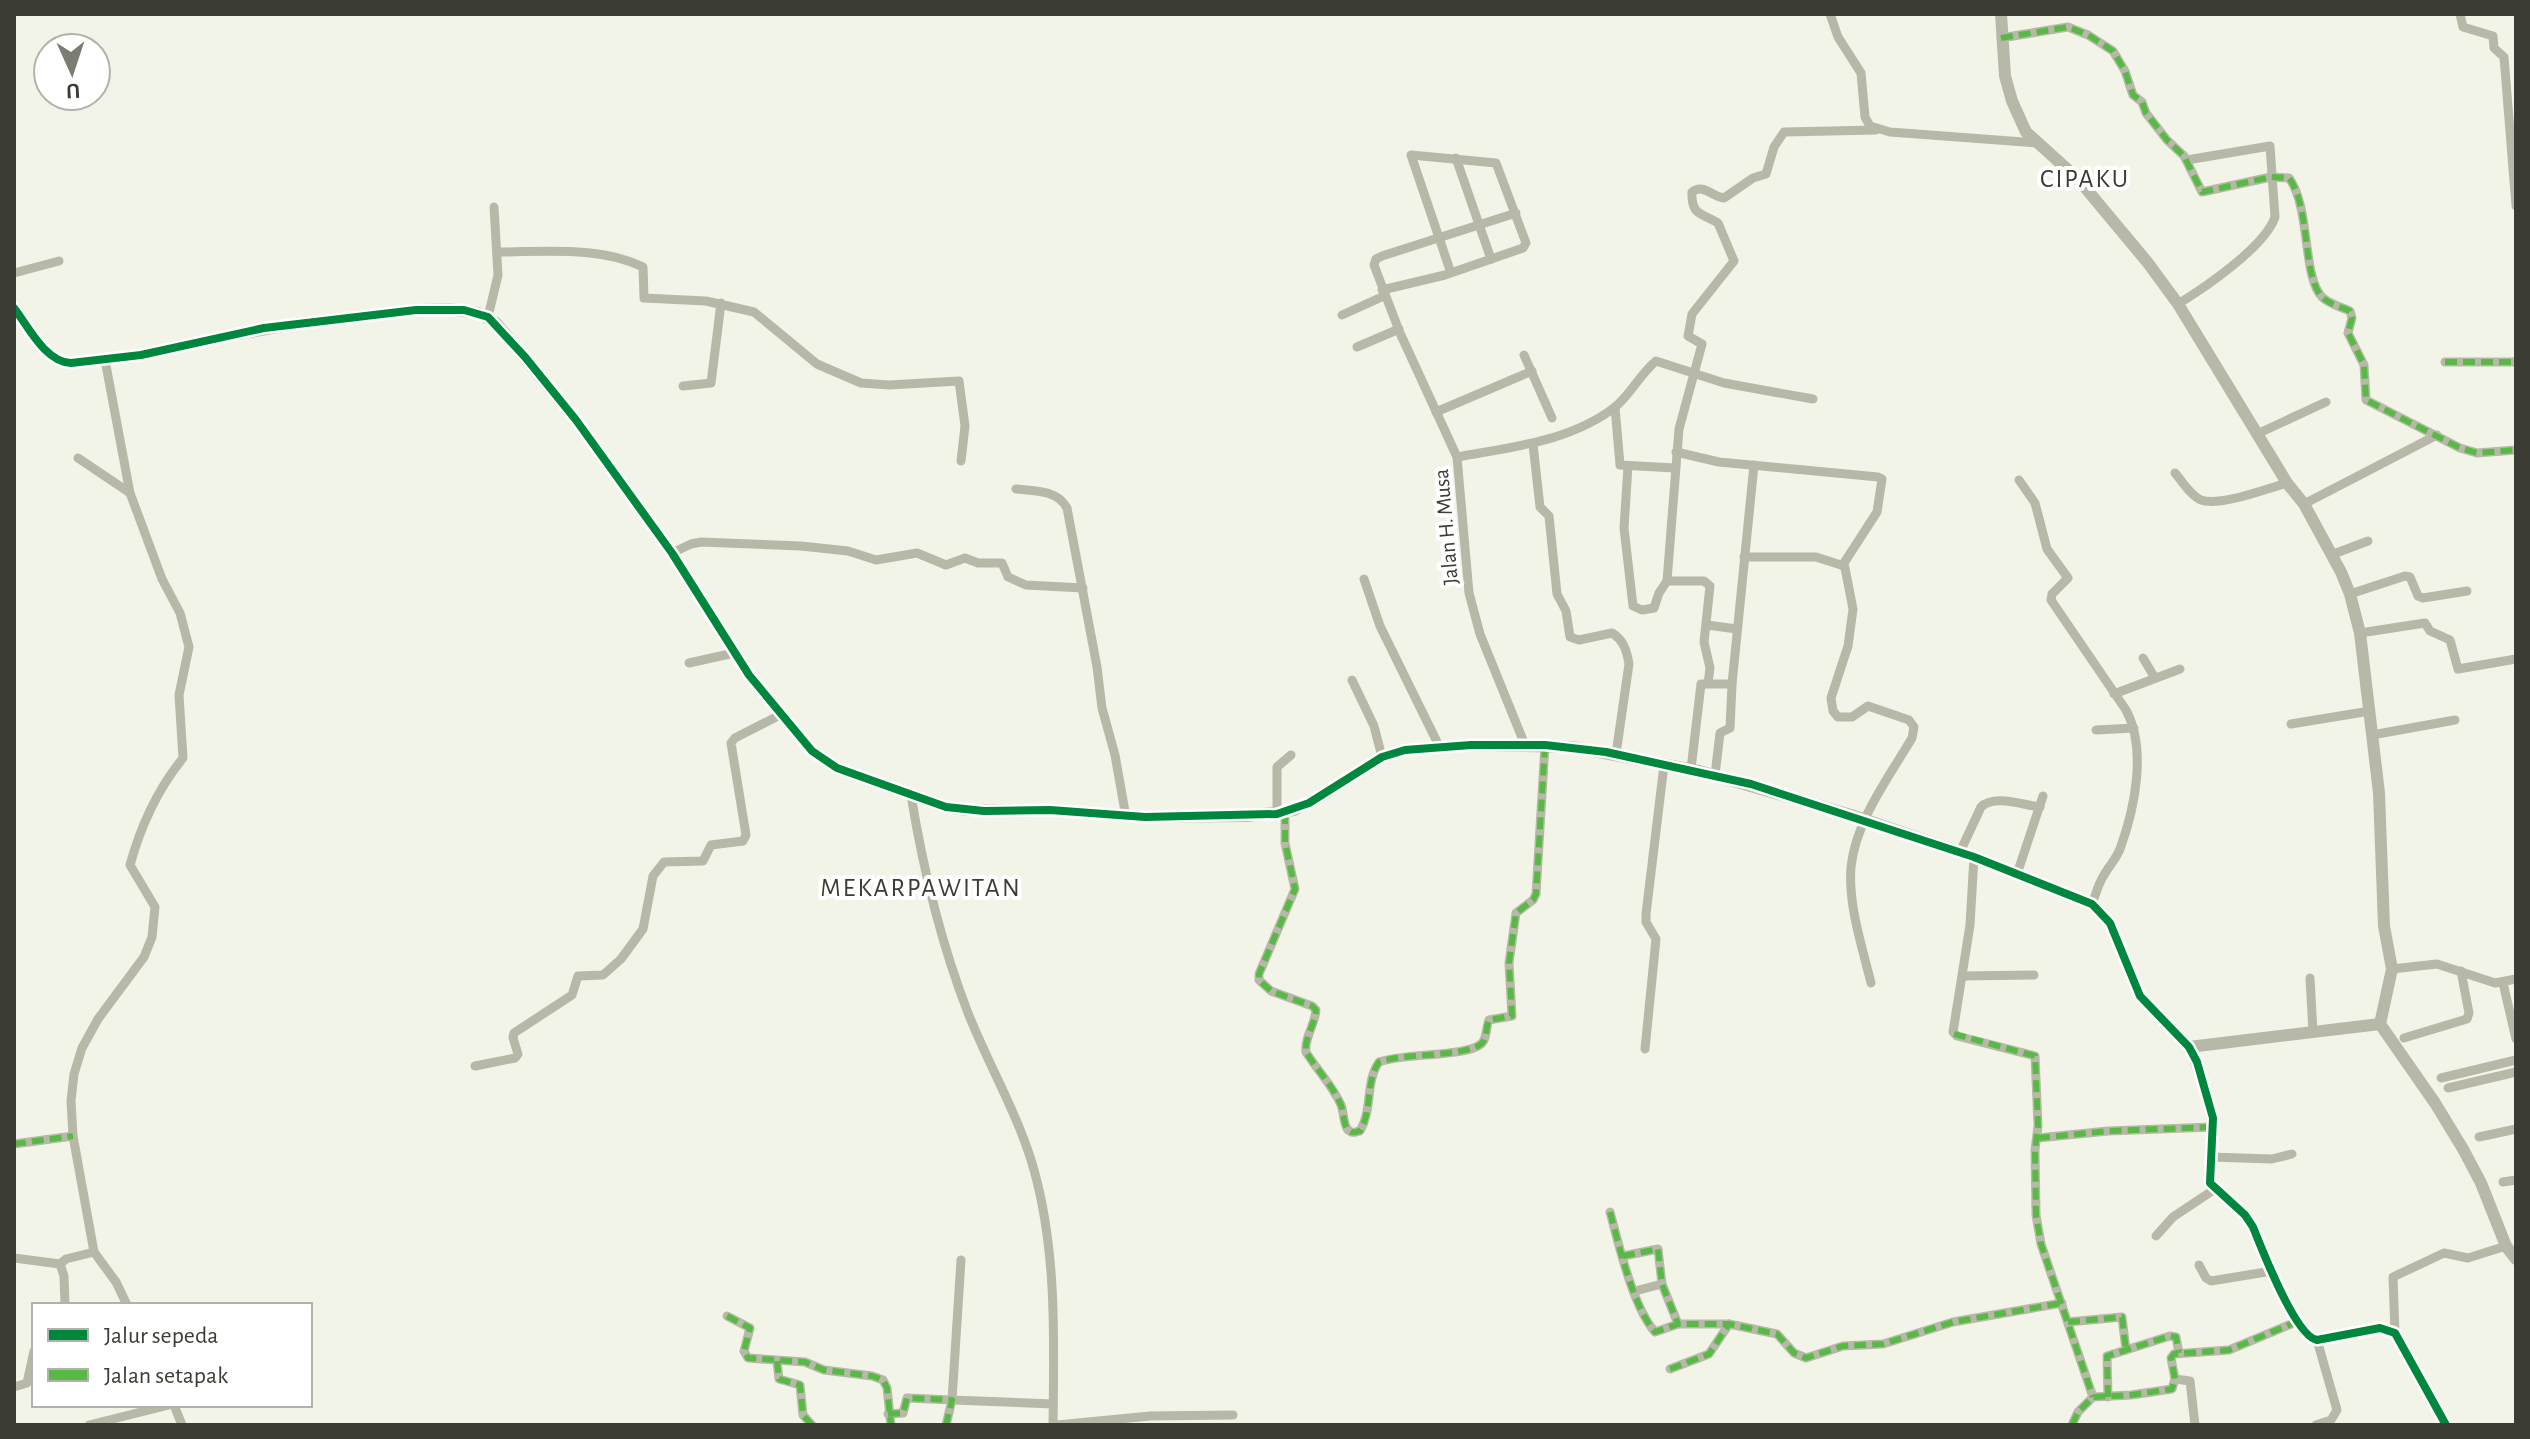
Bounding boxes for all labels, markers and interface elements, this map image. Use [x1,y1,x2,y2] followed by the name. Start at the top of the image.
[32,32,112,112] north arrow
[65,80,81,102] text: U
[2040,166,2130,192] district label: CIPAKU
[1430,468,1462,586] street label: Jalan H. Musa
[820,875,1022,901] district label: MEKARPAWITAN
[32,1303,312,1407] legend
[104,1324,218,1348] text: Jalur sepeda
[104,1364,228,1388] text: Jalan setapak

